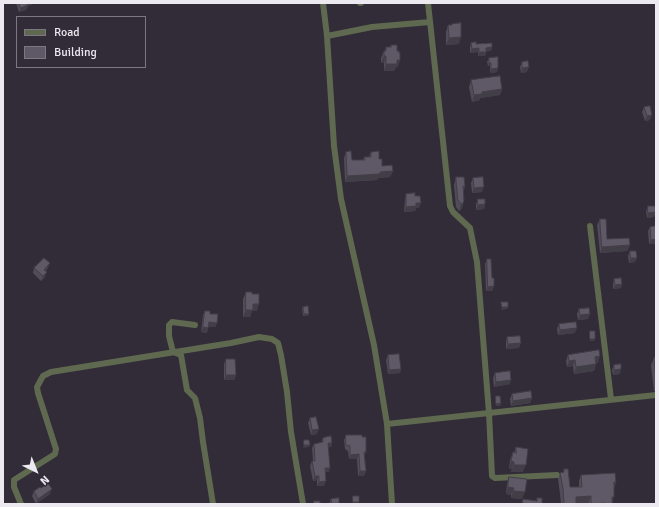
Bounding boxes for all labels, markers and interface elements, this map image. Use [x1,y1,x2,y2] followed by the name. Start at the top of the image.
[16,16,146,68] legend
[54,25,80,40] text: Road
[54,45,97,60] text: Building
[16,451,56,491] north arrow
[37,473,52,488] text: N

